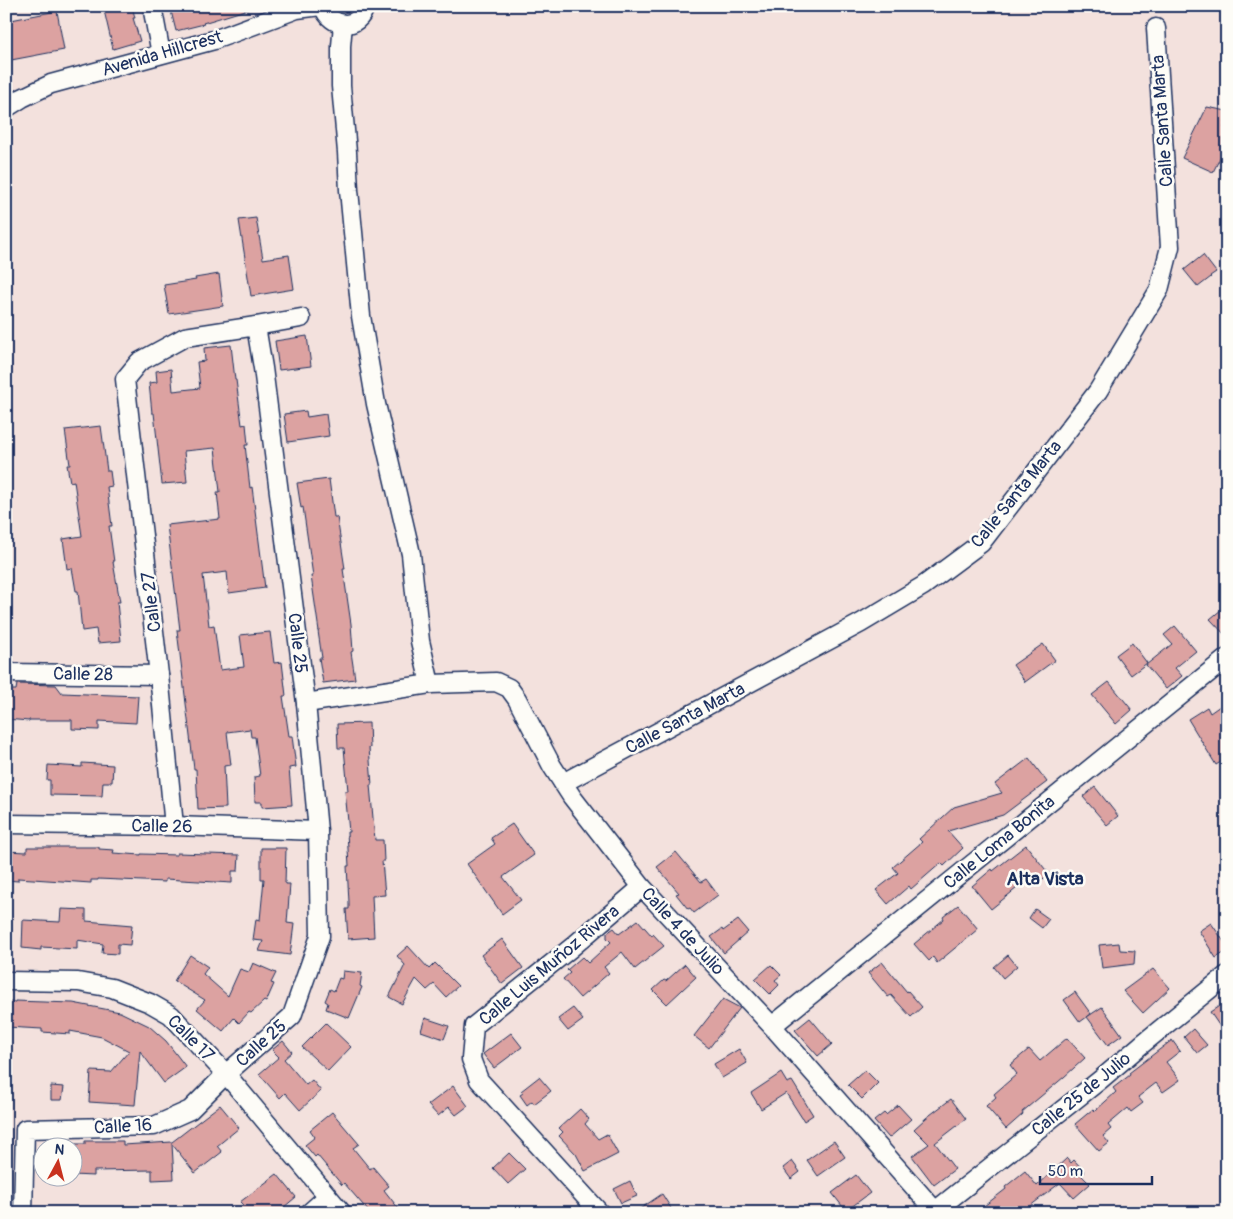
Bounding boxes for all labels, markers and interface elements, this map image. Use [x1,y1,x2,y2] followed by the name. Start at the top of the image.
[99,25,226,82] street label: Avenida Hillcrest
[1146,54,1179,188] street label: Calle Santa Marta
[966,436,1067,553] street label: Calle Santa Marta
[136,570,167,633] street label: Calle 27
[282,612,313,675] street label: Calle 25
[53,662,113,687] street label: Calle 28
[622,677,749,760] street label: Calle Santa Marta
[939,790,1060,894] street label: Calle Loma Bonita
[131,814,193,839] street label: Calle 26
[1006,867,1084,891] district label: Alta Vista
[636,883,729,980] street label: Calle 4 de Julio
[474,900,624,1031] street label: Calle Luis Muñoz Rivera
[162,1010,219,1067] street label: Calle 17
[231,1015,292,1072] street label: Calle 25
[1027,1047,1136,1141] street label: Calle 25 de Julio
[93,1113,153,1140] street label: Calle 16
[32,1136,82,1186] north arrow
[54,1141,65,1159] text: N
[1040,1154,1153,1186] scale bar
[1048,1162,1083,1181] text: 50 m

